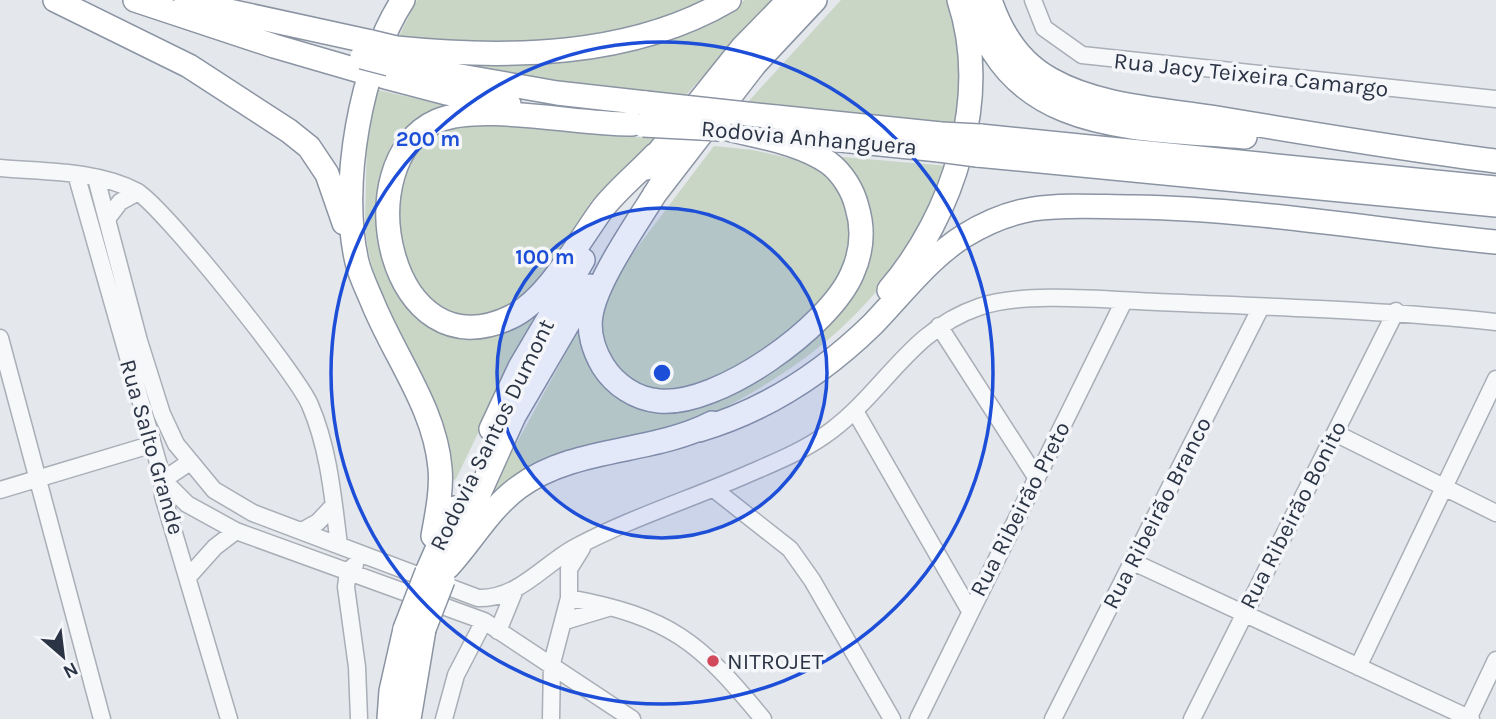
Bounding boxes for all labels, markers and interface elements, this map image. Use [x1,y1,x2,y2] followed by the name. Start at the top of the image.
[1112,47,1390,103] street label: Rua Jacy Teixeira Camargo
[700,115,918,161] street label: Rodovia Anhanguera
[396,127,460,151] text: 200 m
[515,245,575,269] text: 100 m
[424,314,560,555] street label: Rodovia Santos Dumont
[114,356,190,538] street label: Rua Salto Grande
[650,361,674,385] centre of rings
[1097,412,1217,614] street label: Rua Ribeirão Branco
[964,417,1076,601] street label: Rua Ribeirão Preto
[1234,417,1352,613] street label: Rua Ribeirão Bonito
[28,621,98,691] north arrow
[727,648,824,675] place label: NITROJET
[705,653,721,669] marker: NITROJET
[59,657,82,683] text: N

